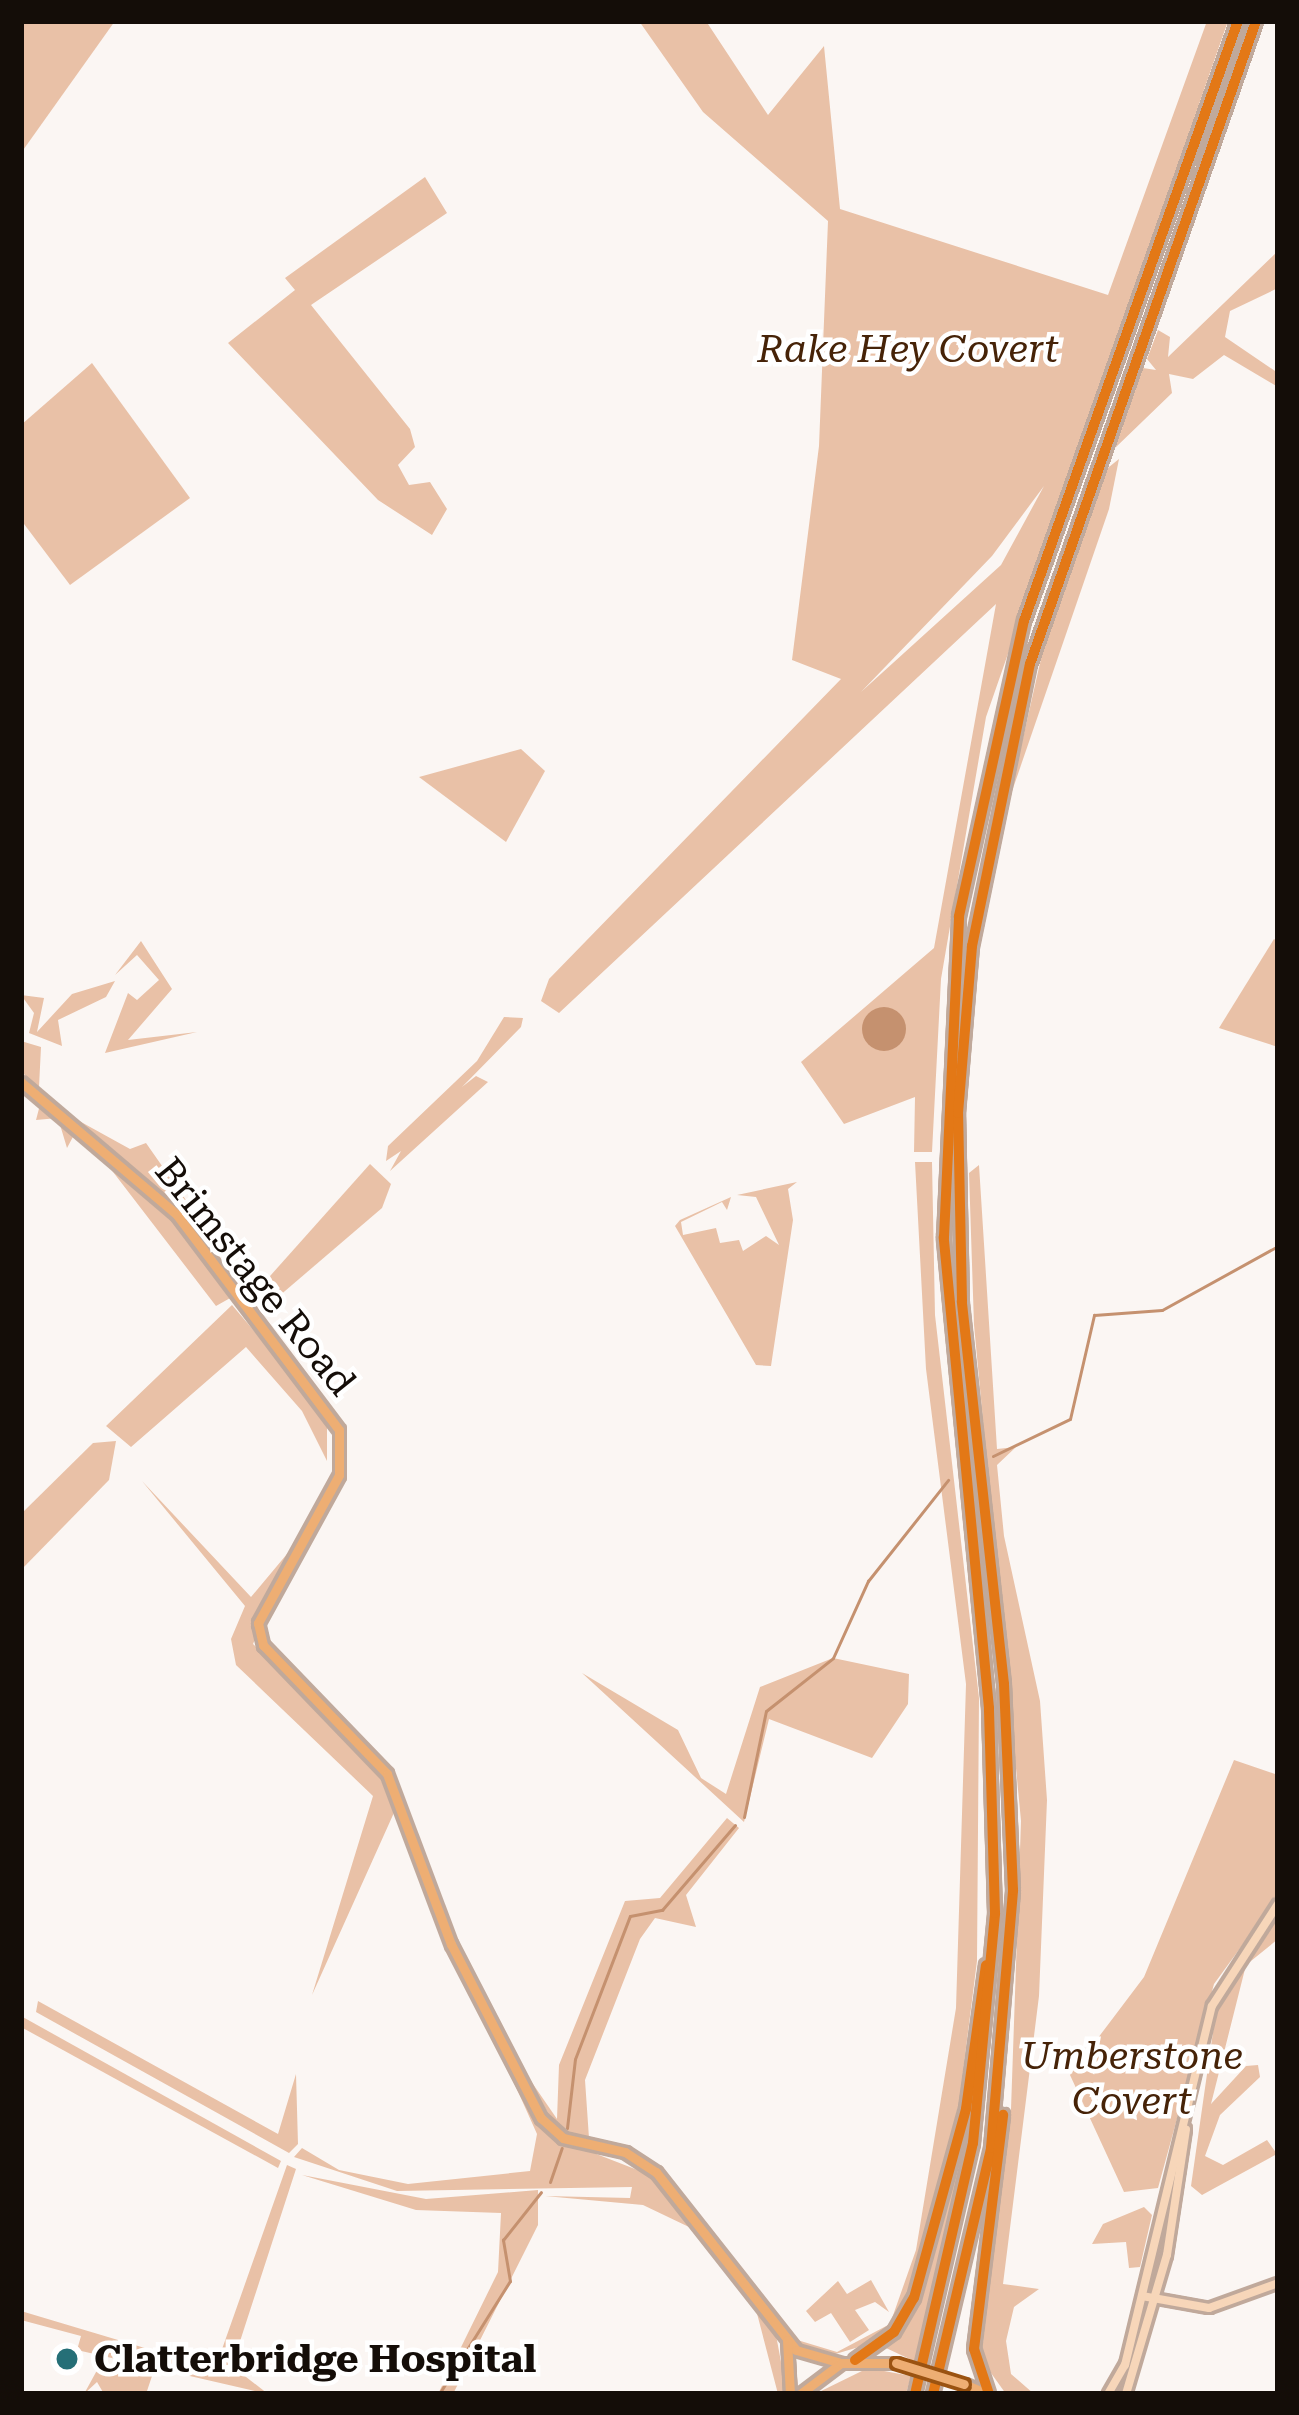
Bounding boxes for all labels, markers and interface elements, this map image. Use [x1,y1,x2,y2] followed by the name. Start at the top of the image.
[757,326,1059,372] park label: Rake Hey Covert
[145,1149,365,1405] street label: Brimstage Road
[1021,2034,1243,2125] park label: Umberstone Covert
[94,2336,536,2382] place label: Clatterbridge Hospital
[51,2343,83,2375] marker: Clatterbridge Hospital

